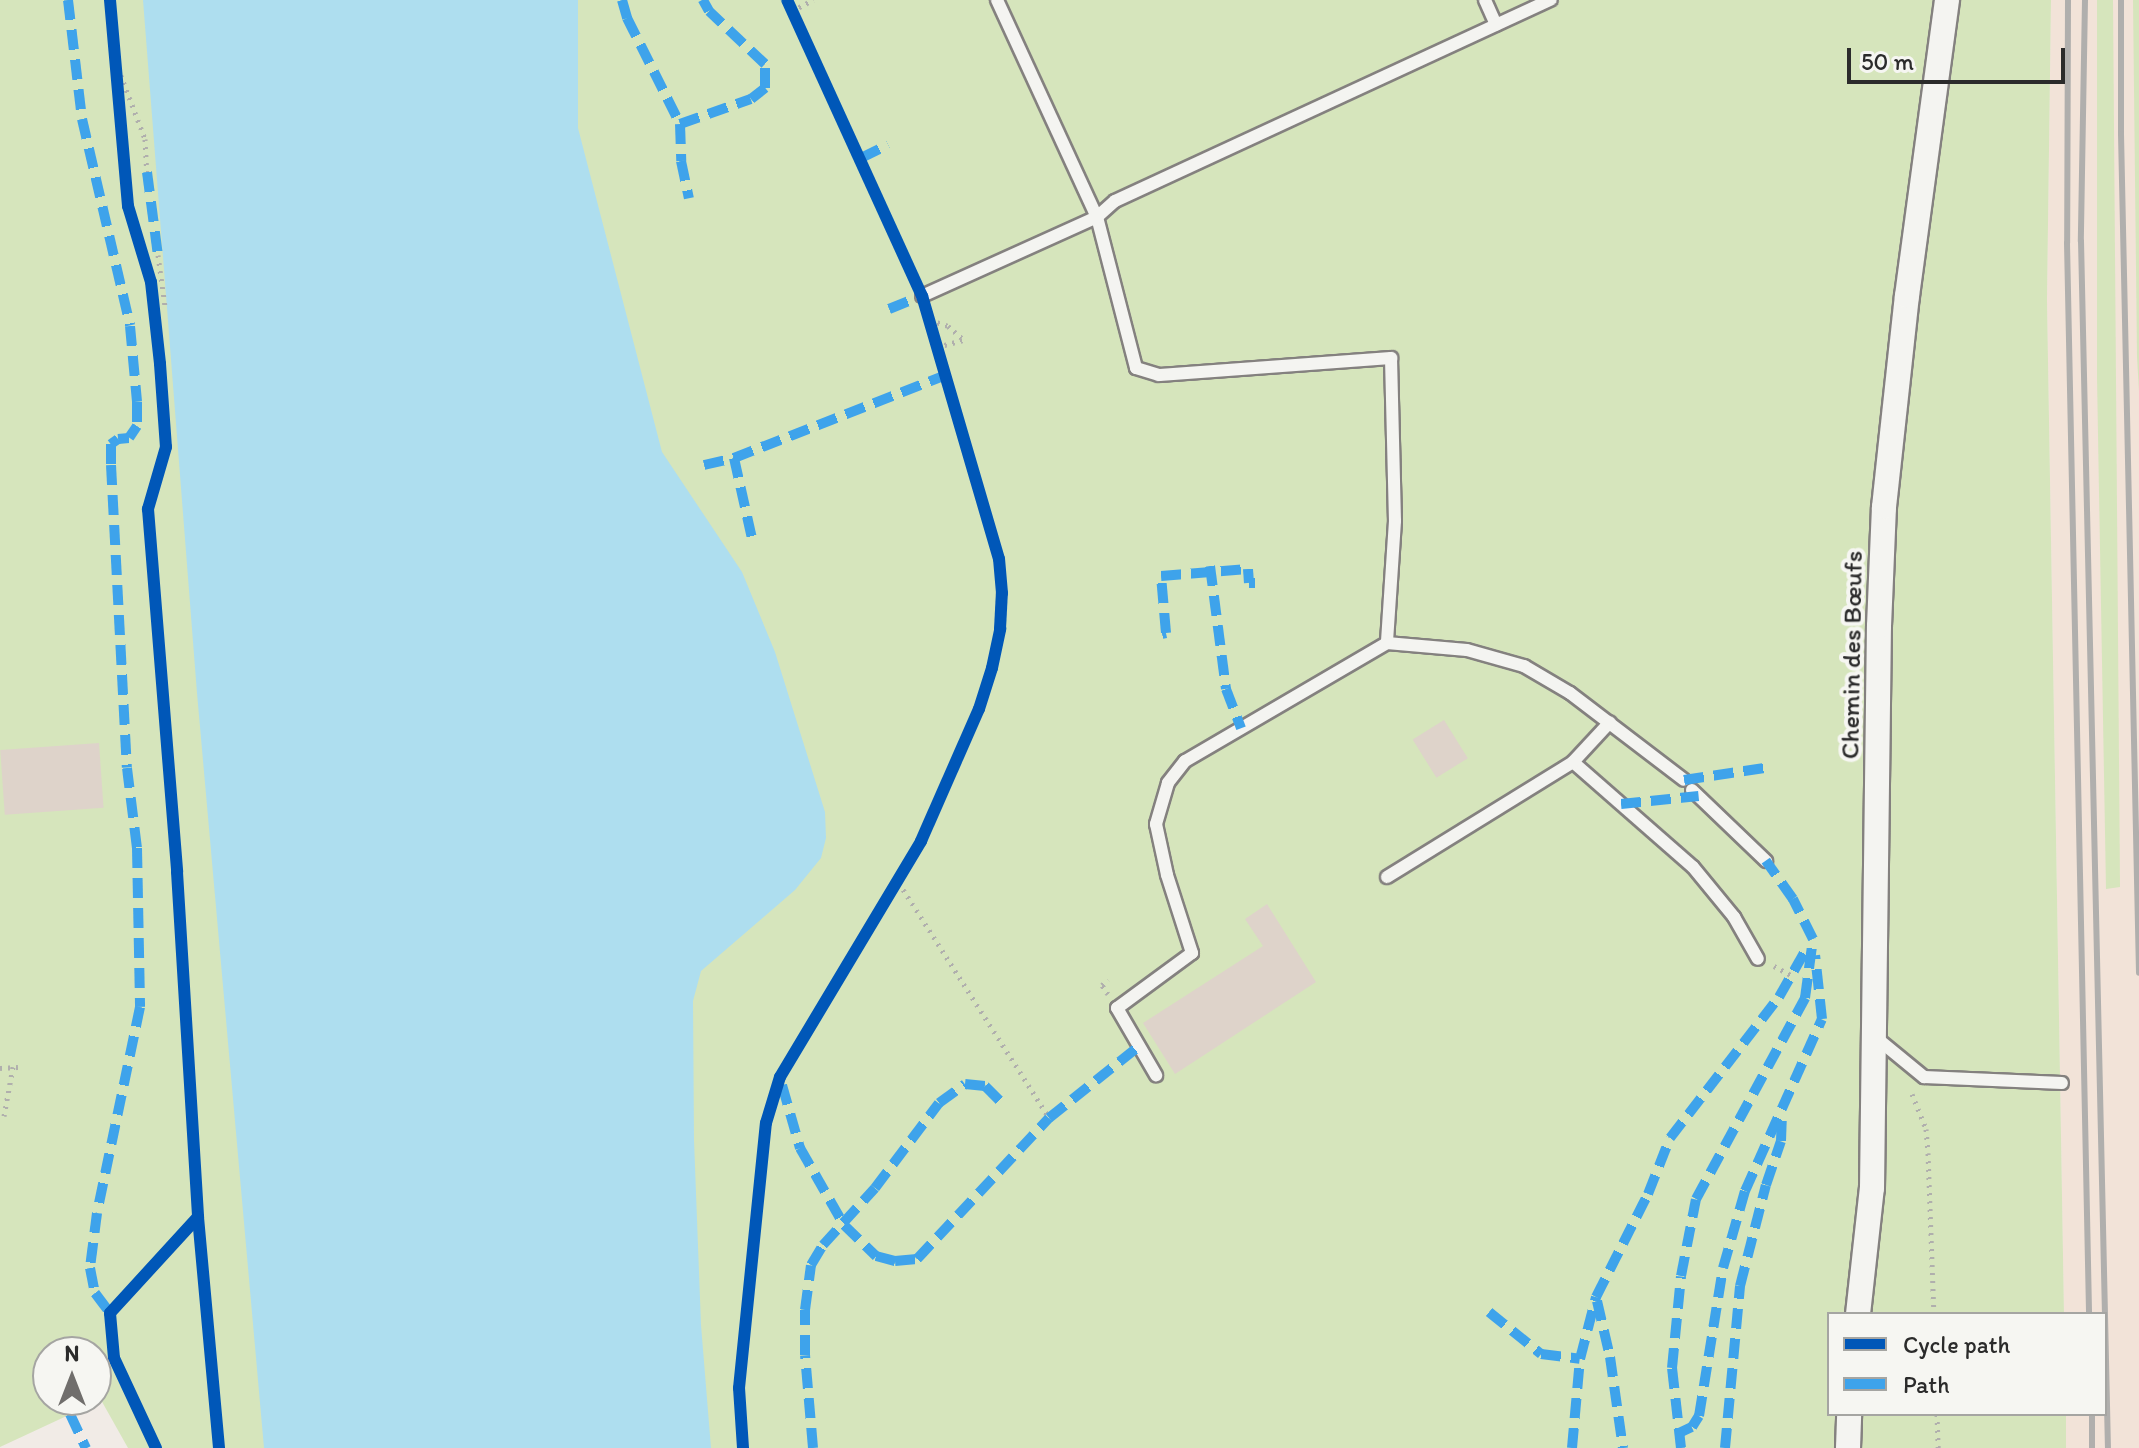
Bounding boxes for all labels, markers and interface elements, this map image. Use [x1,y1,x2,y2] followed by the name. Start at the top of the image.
[1851,32,2069,82] scale bar
[1861,47,1914,76] text: 50 m
[1835,551,1869,759] street label: Chemin des Bœufs
[1827,1312,2107,1416] legend
[1903,1330,2010,1359] text: Cycle path
[32,1336,112,1416] north arrow
[65,1340,79,1367] text: N
[1903,1370,1950,1399] text: Path

